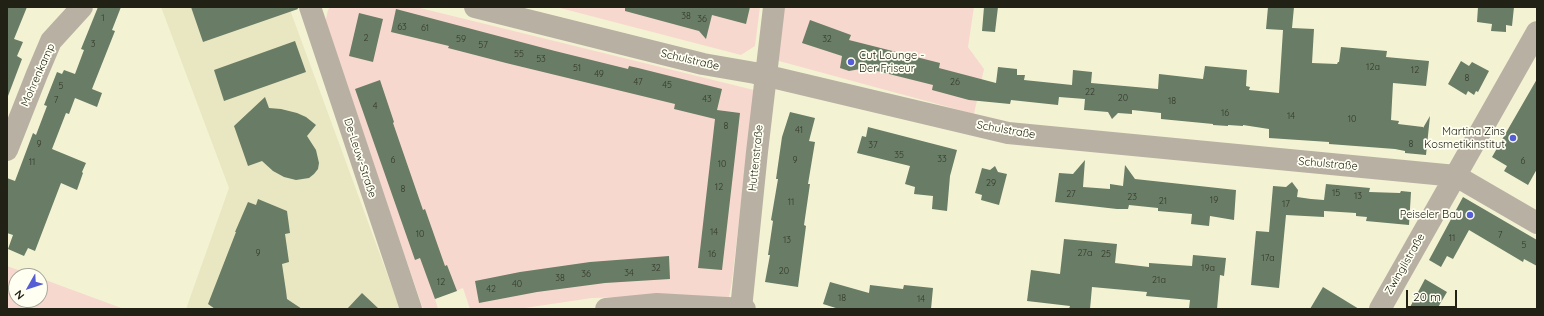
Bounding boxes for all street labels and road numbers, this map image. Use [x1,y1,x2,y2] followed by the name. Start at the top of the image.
[18,41,58,109] street label: Mohrenkamp
[660,47,720,73] street label: Schulstraße
[341,117,379,199] street label: De-Leuw-Straße
[976,118,1036,142] street label: Schulstraße
[746,124,766,192] street label: Huttenstraße
[1298,155,1358,173] street label: Schulstraße
[1382,231,1428,297] street label: Zwinglistraße

